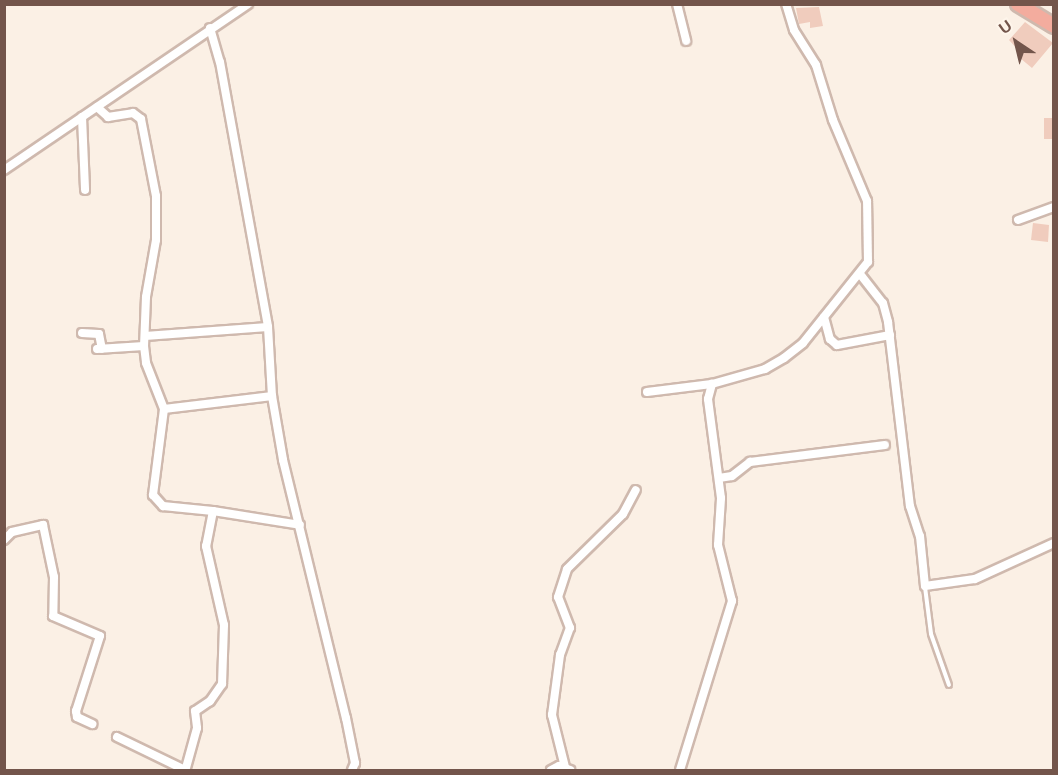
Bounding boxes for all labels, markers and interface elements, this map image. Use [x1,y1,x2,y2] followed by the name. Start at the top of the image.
[986,12,1046,72] north arrow
[996,17,1015,37] text: U

